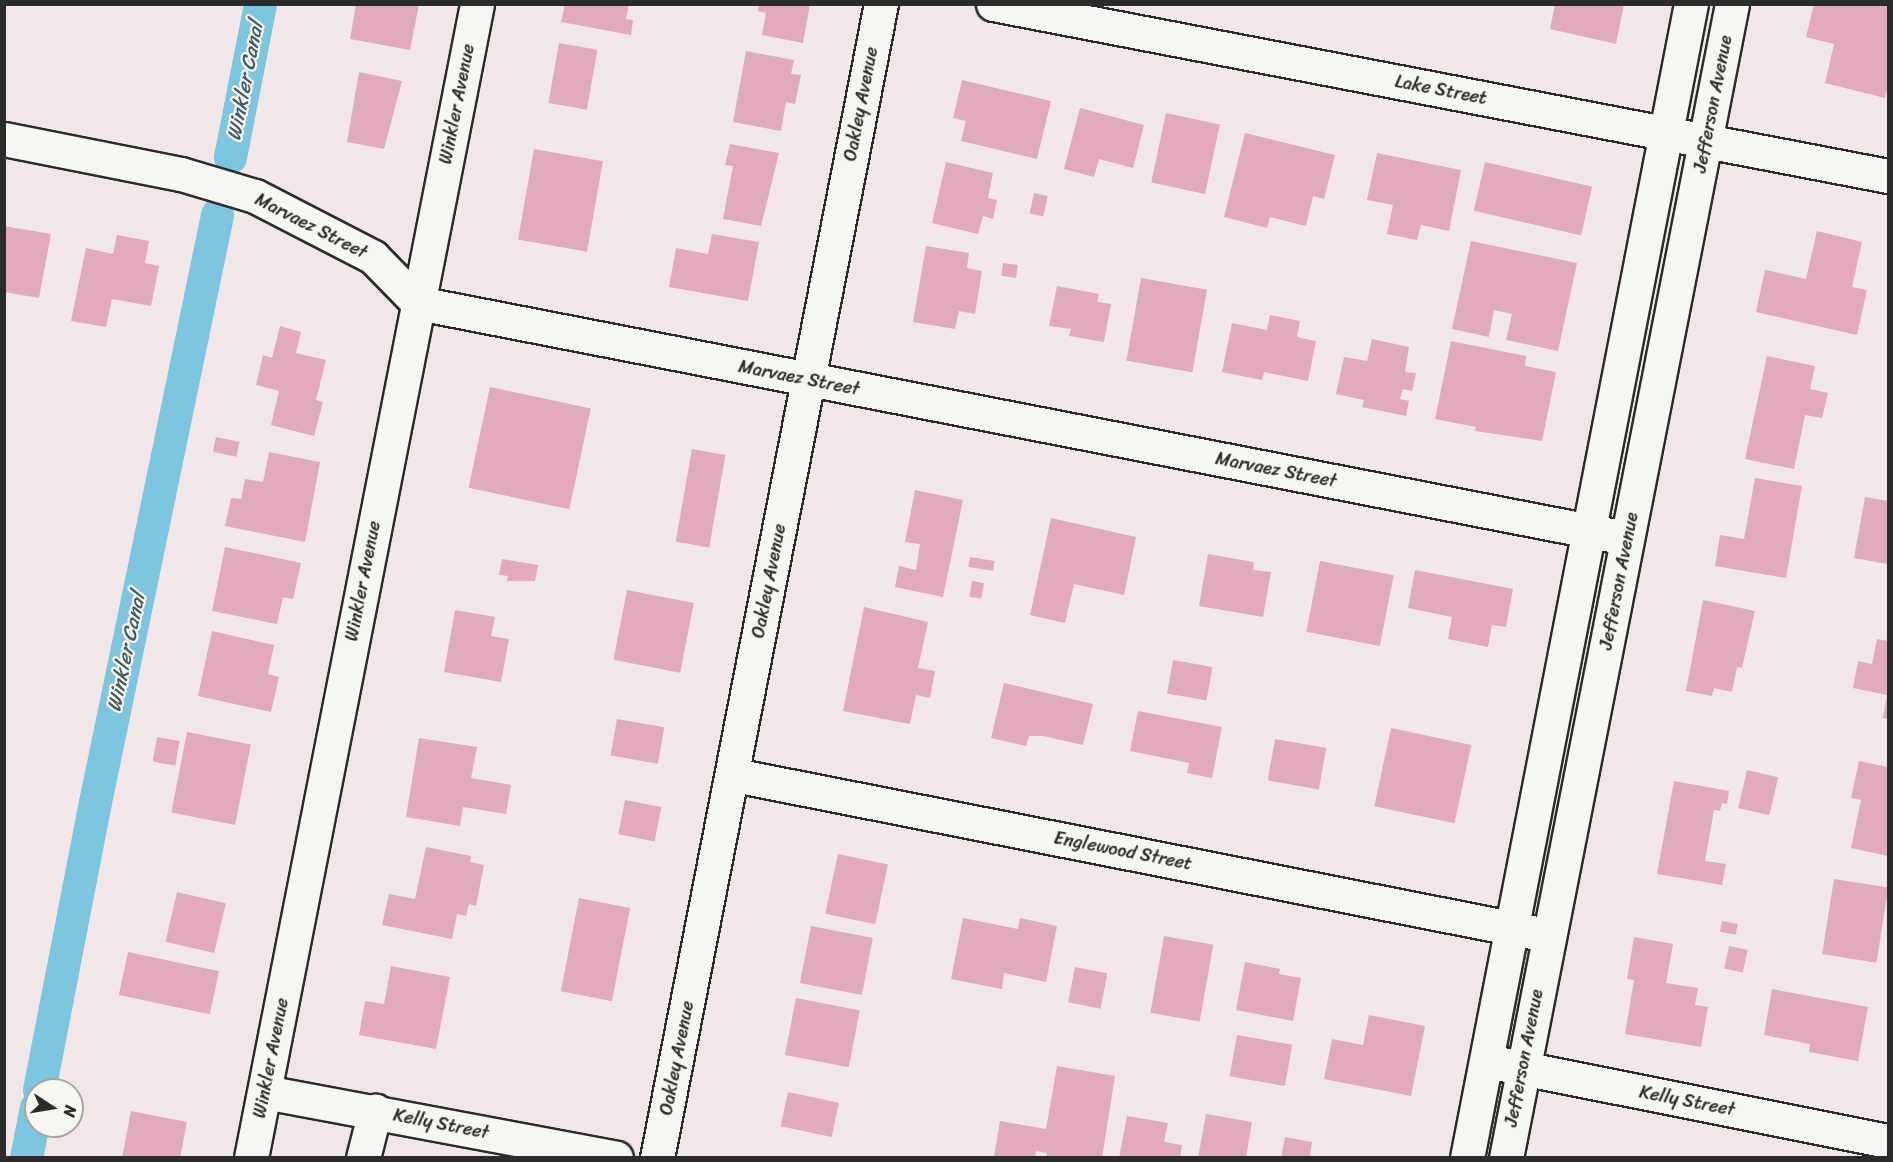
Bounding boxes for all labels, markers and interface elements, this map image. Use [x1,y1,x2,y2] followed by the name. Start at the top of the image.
[222,19,268,143] water label: Winkler Canal
[1689,34,1737,174] street label: Jefferson Avenue
[435,42,479,166] street label: Winkler Avenue
[839,45,883,163] street label: Oakley Avenue
[1393,71,1489,109] street label: Lake Street
[251,189,371,263] street label: Marvaez Street
[737,356,861,400] street label: Marvaez Street
[1214,448,1338,492] street label: Marvaez Street
[1595,511,1643,651] street label: Jefferson Avenue
[341,519,385,643] street label: Winkler Avenue
[747,522,791,640] street label: Oakley Avenue
[102,590,150,714] water label: Winkler Canal
[1052,827,1194,875] street label: Englewood Street
[1500,988,1548,1128] street label: Jefferson Avenue
[249,996,293,1120] street label: Winkler Avenue
[655,999,699,1117] street label: Oakley Avenue
[24,1078,84,1138] north arrow
[1637,1081,1737,1121] street label: Kelly Street
[55,1103,85,1120] text: N
[391,1104,491,1144] street label: Kelly Street

